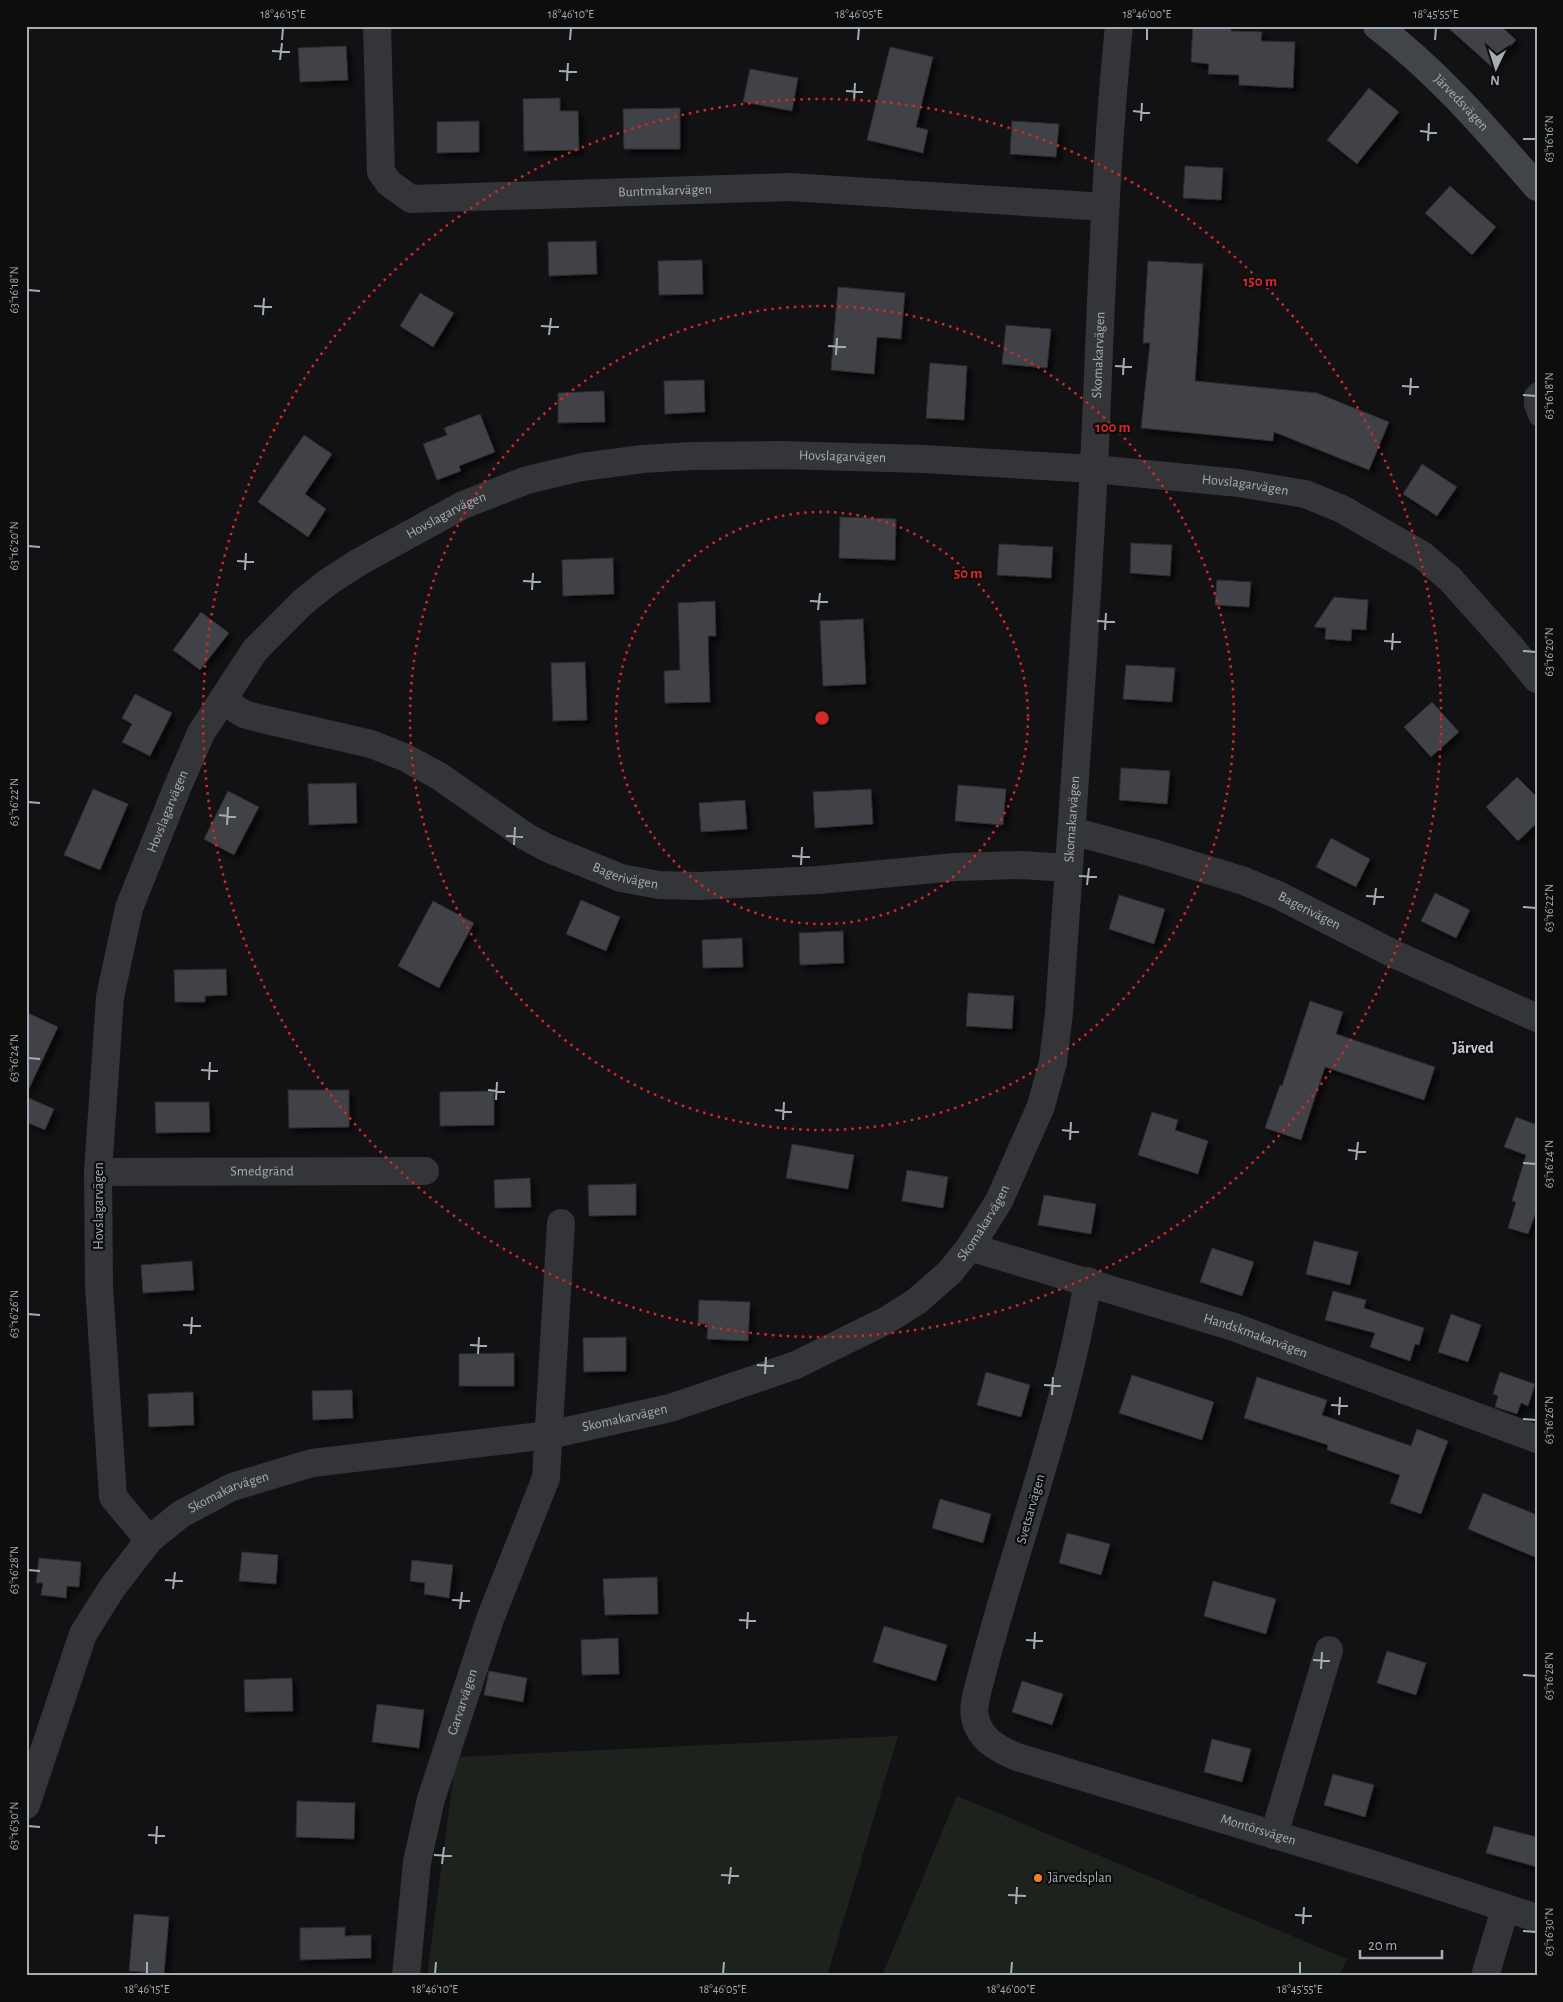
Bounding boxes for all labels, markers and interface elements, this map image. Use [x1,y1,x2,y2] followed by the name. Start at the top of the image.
[260,8,306,20] text: 18°46'15"E
[548,8,594,20] text: 18°46'10"E
[835,8,883,20] text: 18°46'05"E
[1123,8,1171,20] text: 18°46'00"E
[1413,8,1459,20] text: 18°45'55"E
[1470,42,1520,92] north arrow
[1431,72,1491,134] street label: Järvedsvägen
[1490,73,1501,87] text: N
[1543,115,1555,163] text: 63°16'16"N
[618,182,712,199] street label: Buntmakarvägen
[8,266,20,314] text: 63°16'18"N
[1243,274,1277,289] text: 150 m
[1090,311,1108,399] street label: Skomakarvägen
[1543,372,1555,420] text: 63°16'18"N
[1095,420,1131,435] text: 100 m
[799,449,886,465] street label: Hovslagarvägen
[1201,472,1290,498] street label: Hovslagarvägen
[404,490,488,542] street label: Hovslagarvägen
[8,521,20,571] text: 63°16'20"N
[954,566,982,581] text: 50 m
[1543,627,1555,677] text: 63°16'20"N
[813,709,831,727] centre of rings
[145,768,191,855] street label: Hovslagarvägen
[1062,775,1082,863] street label: Skomakarvägen
[8,778,20,826] text: 63°16'22"N
[590,860,659,892] street label: Bagerivägen
[1543,884,1555,932] text: 63°16'22"N
[1276,889,1343,933] street label: Bagerivägen
[8,1034,20,1082] text: 63°16'24"N
[1452,1040,1494,1056] district label: Järved
[1543,1140,1555,1188] text: 63°16'24"N
[92,1162,106,1250] street label: Hovslagarvägen
[230,1164,294,1179] street label: Smedgränd
[955,1183,1012,1264] street label: Skomakarvägen
[8,1290,20,1338] text: 63°16'26"N
[1202,1311,1309,1361] street label: Handskmakarvägen
[1543,1396,1555,1444] text: 63°16'26"N
[581,1402,669,1434] street label: Skomakarvägen
[186,1469,271,1516] street label: Skomakarvägen
[1014,1473,1048,1545] street label: Svetsarvägen
[8,1546,20,1594] text: 63°16'28"N
[1543,1652,1555,1700] text: 63°16'28"N
[445,1667,480,1737] street label: Garvarvägen
[8,1802,20,1850] text: 63°16'30"N
[1219,1812,1298,1848] street label: Montörsvägen
[1048,1871,1112,1885] place label: Järvedsplan
[1032,1872,1044,1884] marker: Järvedsplan
[1543,1908,1555,1956] text: 63°16'30"N
[1360,1927,1443,1959] scale bar
[1368,1938,1397,1953] text: 20 m
[124,1983,170,1995] text: 18°46'15"E
[412,1983,458,1995] text: 18°46'10"E
[699,1983,747,1995] text: 18°46'05"E
[987,1983,1035,1995] text: 18°46'00"E
[1277,1983,1323,1995] text: 18°45'55"E

